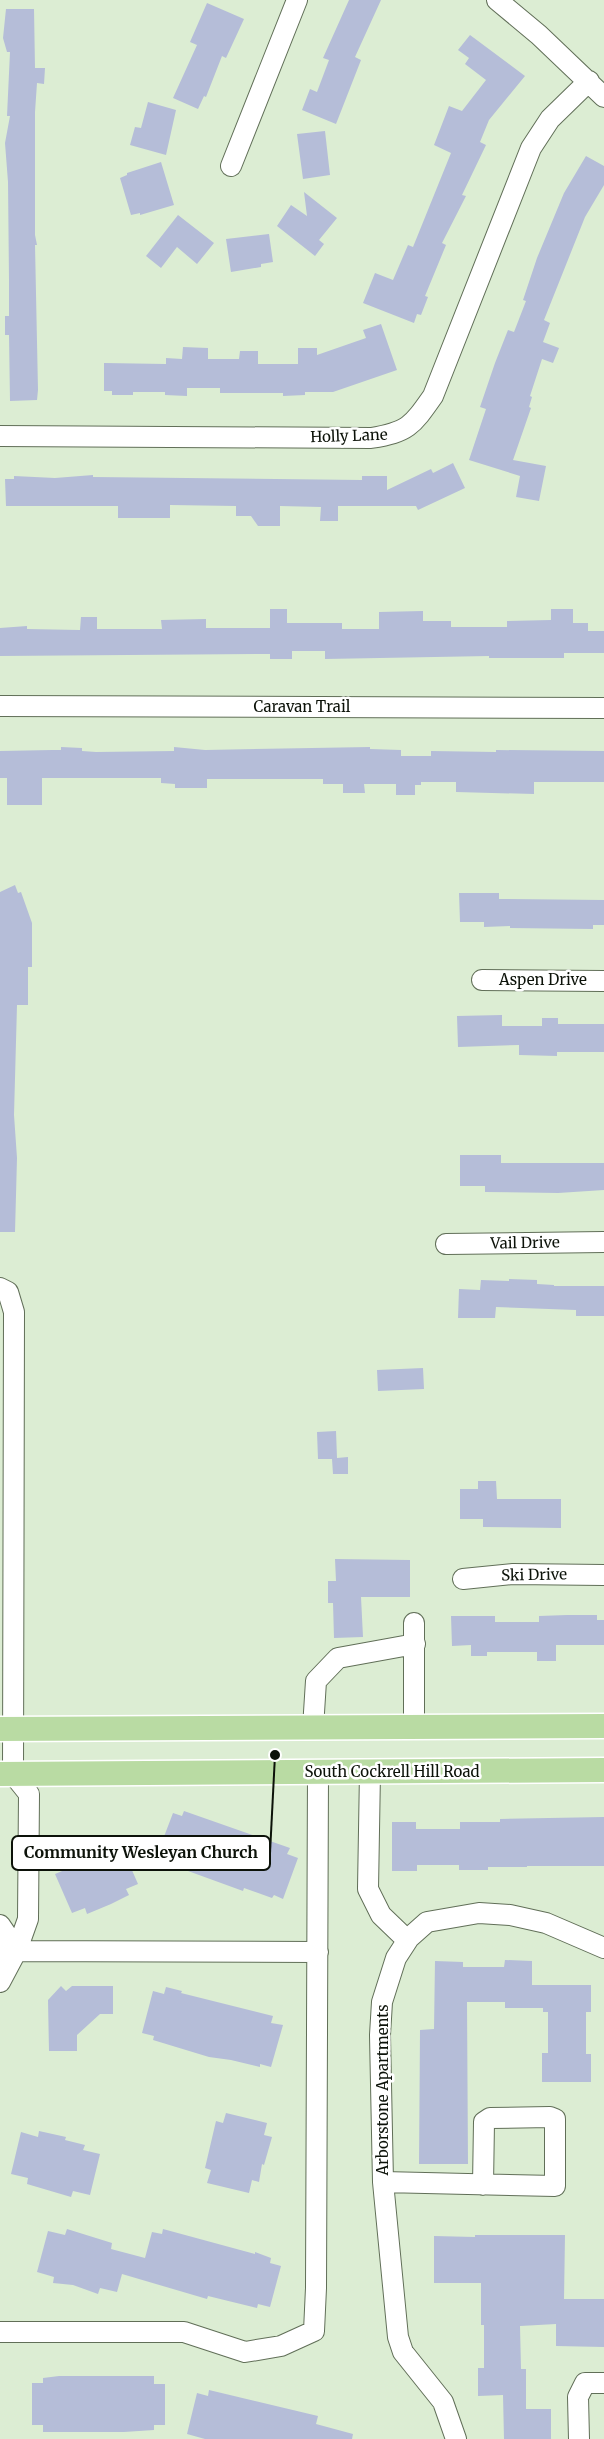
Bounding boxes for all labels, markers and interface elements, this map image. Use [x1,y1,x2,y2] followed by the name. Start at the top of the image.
[310,425,388,446] street label: Holly Lane
[254,697,351,716] street label: Caravan Trail
[498,970,587,989] street label: Aspen Drive
[489,1232,560,1253] street label: Vail Drive
[501,1564,567,1585] street label: Ski Drive
[304,1762,480,1781] street label: South Cockrell Hill Road
[12,1836,270,1870] callout: Community Wesleyan Church
[24,1842,258,1862] text: Community Wesleyan Church
[373,2005,392,2177] street label: Arborstone Apartments

